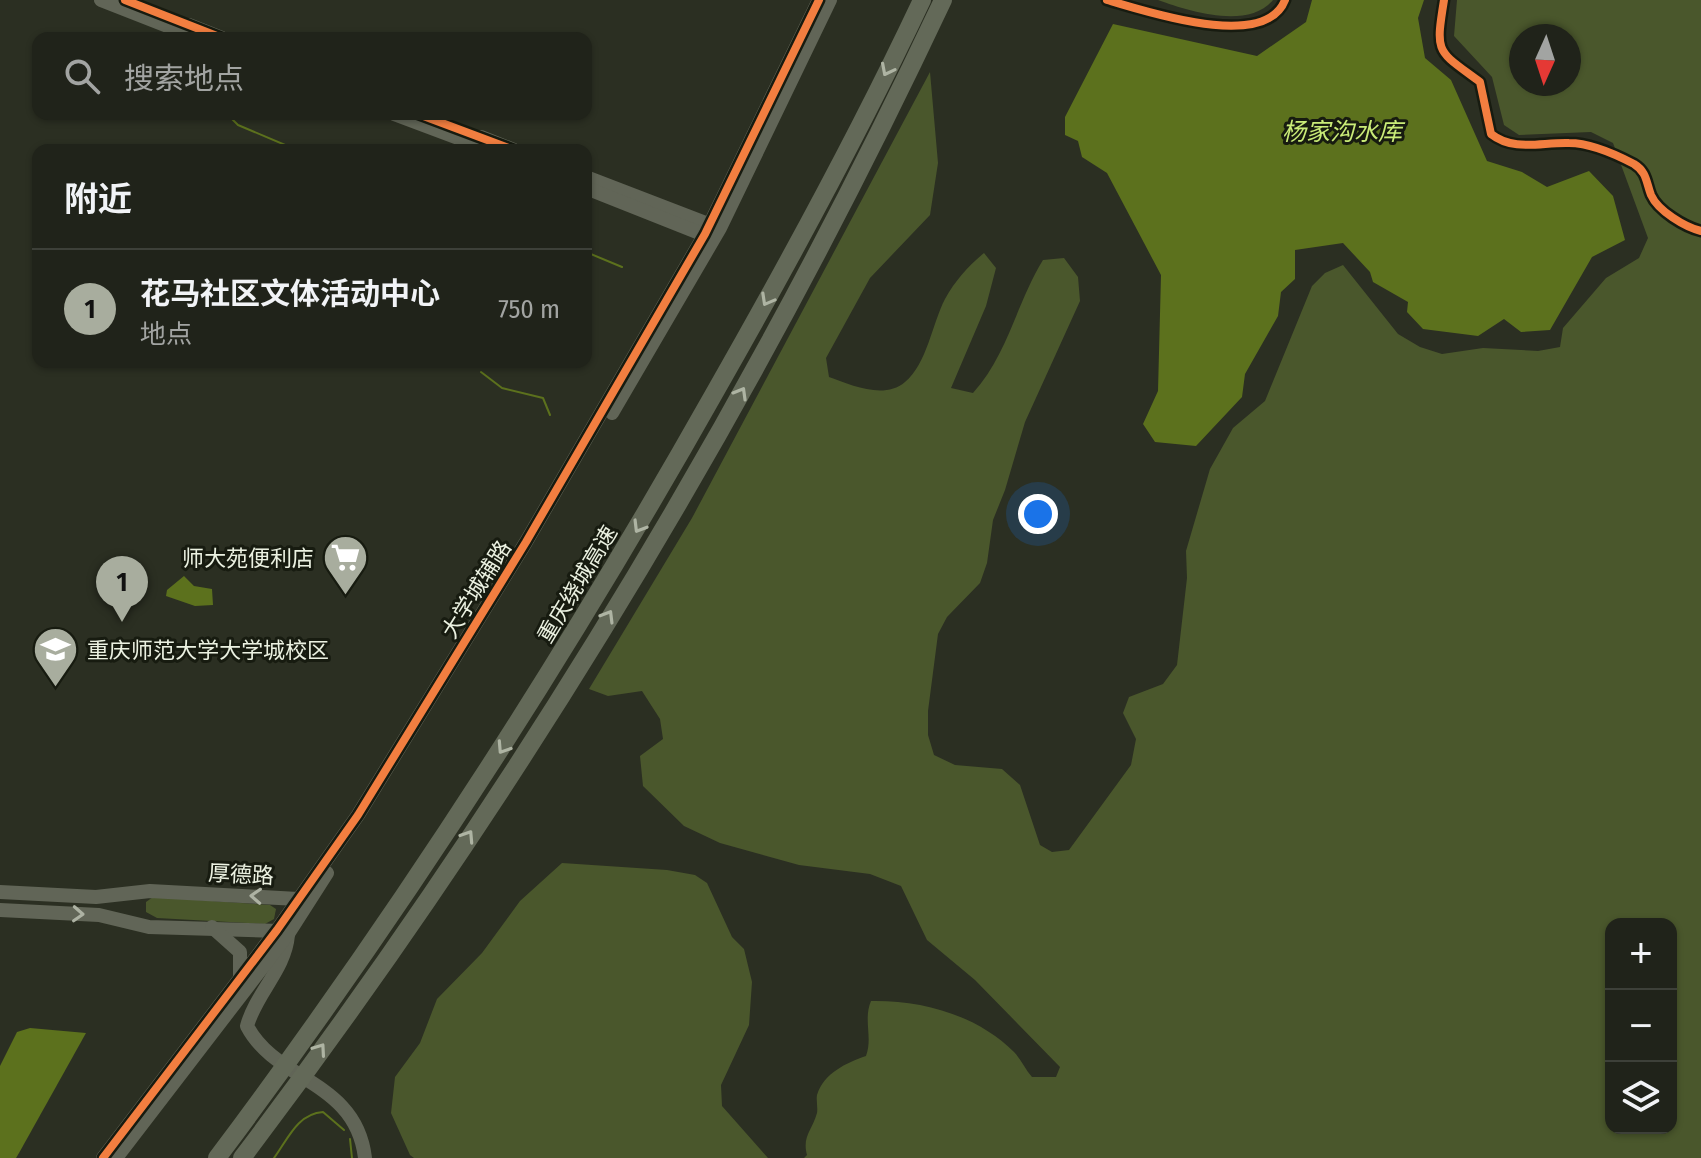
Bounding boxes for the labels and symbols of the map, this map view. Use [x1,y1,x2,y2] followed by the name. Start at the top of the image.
[1509,24,1581,96] north arrow
[882,61,897,76] one-way arrow
[1282,118,1406,146] water label: 杨家沟水库
[761,292,776,306] one-way arrow
[731,387,747,401] one-way arrow
[1018,494,1058,534] your location
[633,518,649,533] one-way arrow
[532,521,623,648] street label: 重庆绕城高速
[321,534,369,597] supermarket icon: 师大苑便利店
[436,535,517,643] street label: 大学城辅路
[182,545,314,572] place label: 师大苑便利店
[96,556,148,622] pin: 1
[599,610,614,625] one-way arrow
[32,626,80,689] school or university icon: 重庆师范大学大学城校区
[87,637,329,664] place label: 重庆师范大学大学城校区
[497,739,512,754] one-way arrow
[459,830,474,844] one-way arrow
[207,859,275,890] street label: 厚德路
[249,888,262,905] one-way arrow
[72,905,85,922] one-way arrow
[310,1044,325,1058] one-way arrow

